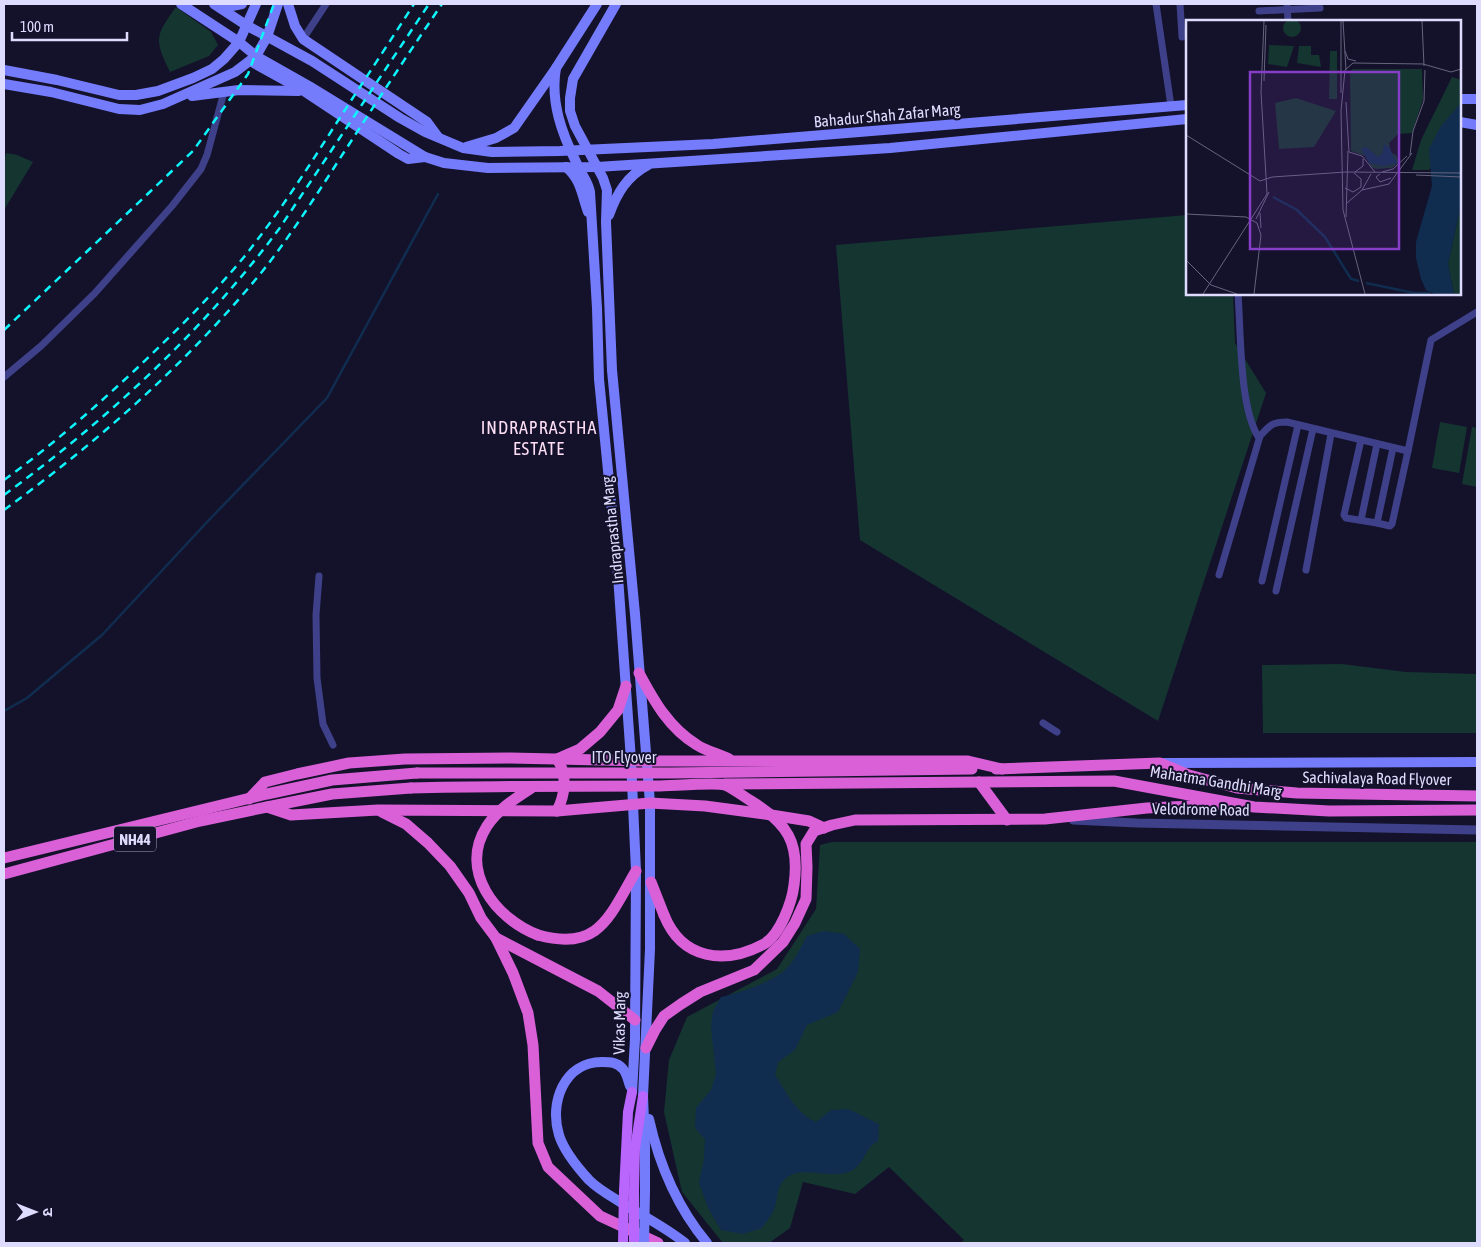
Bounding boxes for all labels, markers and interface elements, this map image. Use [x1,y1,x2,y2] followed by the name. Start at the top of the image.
[12,10,128,42] scale bar
[20,18,54,35] text: 100 m
[1186,20,1461,295] inset map
[813,100,961,131] street label: Bahadur Shah Zafar Marg
[481,417,597,459] district label: INDRAPRASTHA ESTATE
[597,475,628,584] street label: Indraprastha Marg
[591,748,657,767] street label: ITO Flyover
[1149,762,1283,801] street label: Mahatma Gandhi Marg
[1303,768,1452,789] street label: Sachivalaya Road Flyover
[1152,799,1250,819] street label: Velodrome Road
[114,826,156,852] road number: NH44
[609,991,630,1055] street label: Vikas Marg
[10,1187,60,1237] north arrow
[40,1208,56,1217] text: उ

